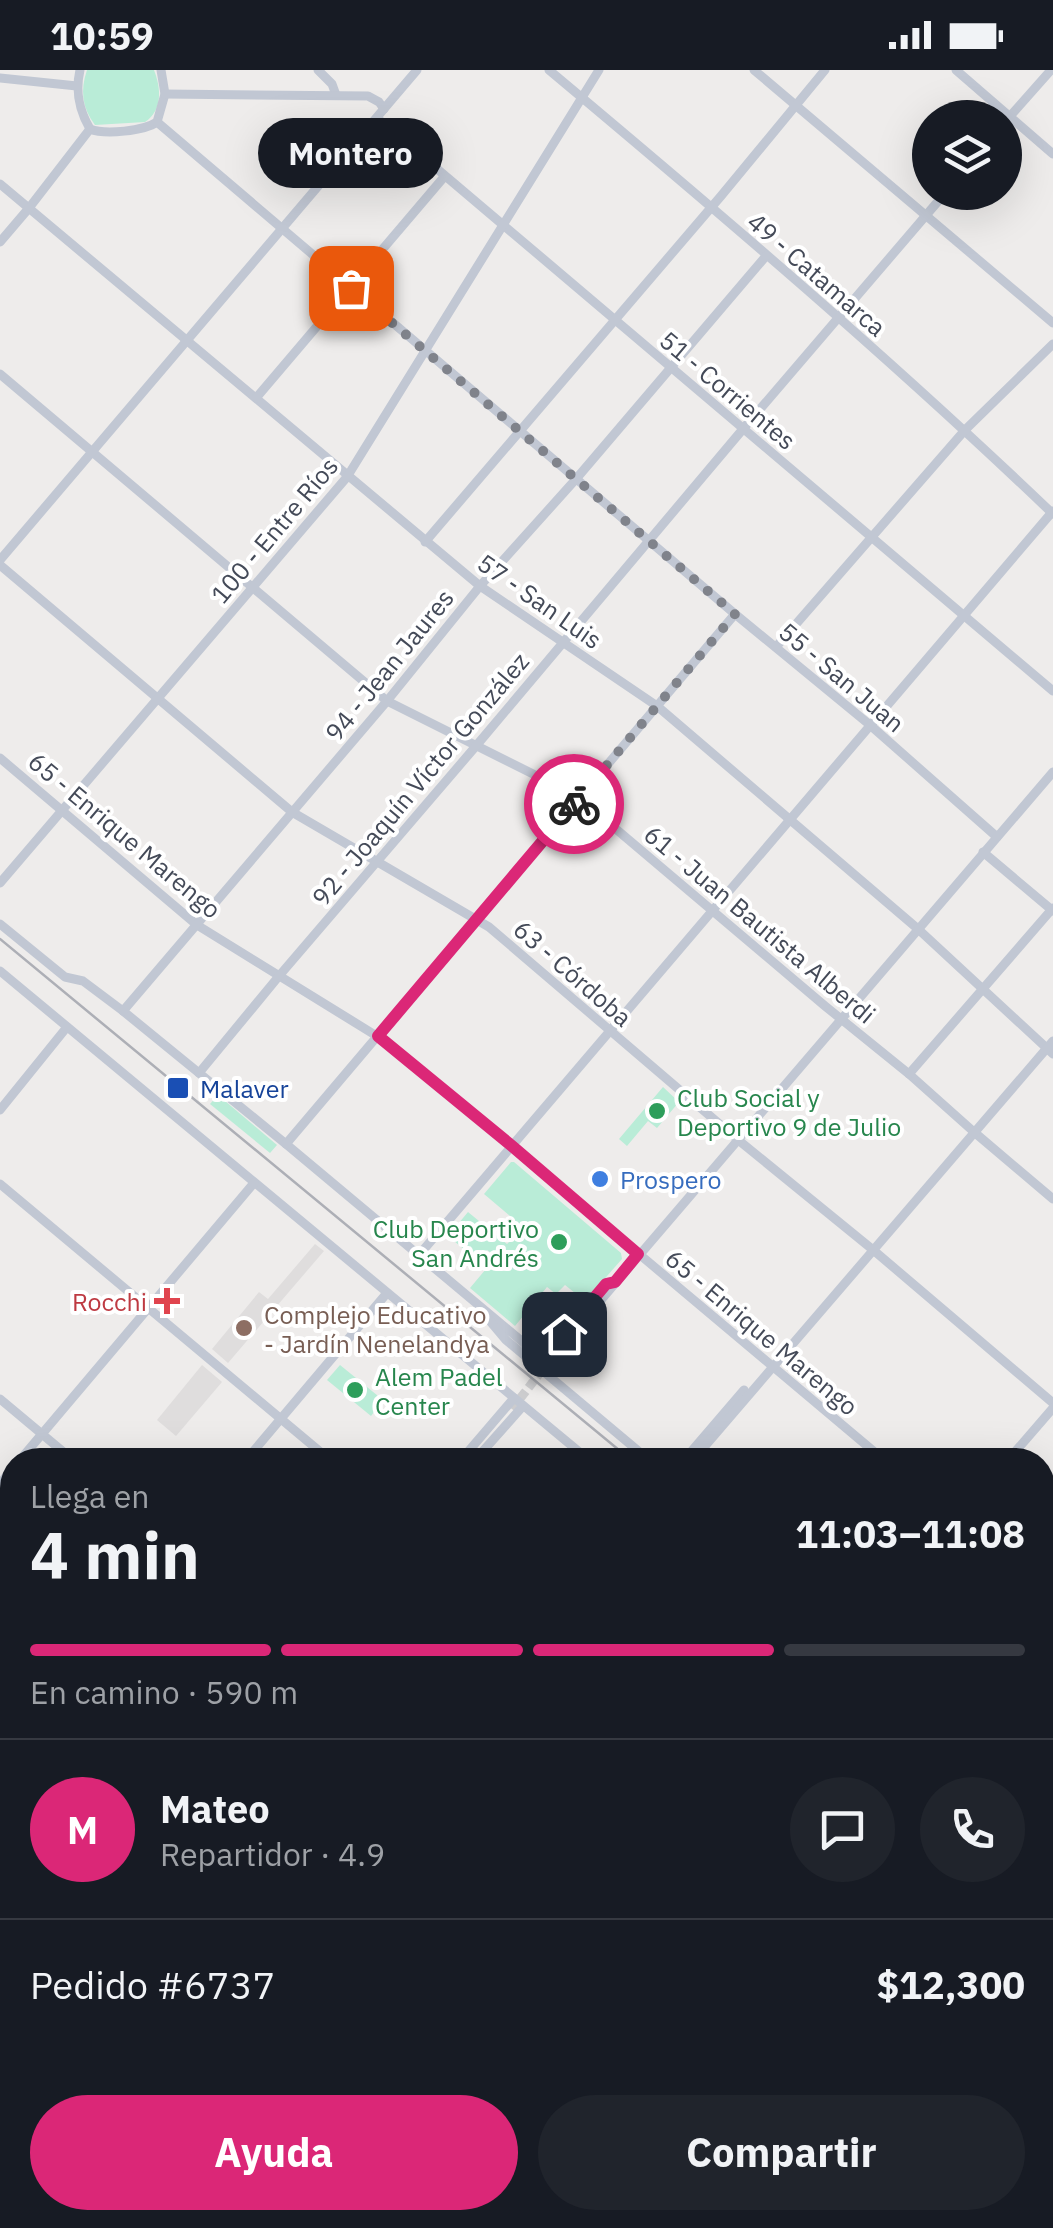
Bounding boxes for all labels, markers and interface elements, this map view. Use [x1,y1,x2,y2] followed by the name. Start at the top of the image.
[50,11,154,60] text: 10:59
[912,100,1022,210] map controls
[912,100,1022,210] button: layers
[258,118,444,188] callout: Montero
[288,132,413,174] text: Montero
[741,205,893,343] street label: 49 - Catamarca
[309,246,394,331] pin
[324,261,379,316] icon: bag
[653,323,803,457] street label: 51 - Corrientes
[203,450,345,610] street label: 100 - Entre Ríos
[471,546,609,656] street label: 57 - San Luis
[317,582,461,748] street label: 94 - Jean Jaures
[772,615,912,739] street label: 55 - San Juan
[304,645,536,913] street label: 92 - Joaquín Víctor González
[22,745,228,925] street label: 65 - Enrique Marengo
[524,754,624,854] courier
[547,777,602,832] icon: bike
[638,818,882,1030] street label: 61 - Juan Bautista Alberdi
[507,912,639,1034] street label: 63 - Córdoba
[200,1072,289,1105] place label: Malaver
[165,1075,191,1101] marker: Malaver
[677,1081,901,1143] place label: Club Social y Deportivo 9 de Julio
[646,1100,668,1122] marker: Club Social y Deportivo 9 de Julio
[620,1163,721,1196] place label: Prospero
[589,1168,611,1190] marker: Prospero
[373,1212,539,1274] place label: Club Deportivo San Andrés
[548,1231,570,1253] marker: Club Deportivo San Andrés
[659,1242,865,1422] street label: 65 - Enrique Marengo
[72,1285,147,1318] place label: Rocchi
[156,1290,178,1312] marker: Rocchi
[522,1292,607,1377] pin
[264,1298,490,1360] place label: Complejo Educativo - Jardín Nenelandya
[537,1307,592,1362] icon: home
[233,1317,255,1339] marker: Complejo Educativo - Jardín Nenelandya
[375,1360,503,1422] place label: Alem Padel Center
[344,1379,366,1401] marker: Alem Padel Center
[30,1475,150,1517] text: Llega en
[795,1509,1025,1558] text: 11:03–11:08
[30,1512,200,1597] text: 4 min
[30,1671,298,1713] text: En camino · 590 m
[790,1777,895,1882] button: chat
[920,1777,1025,1882] button: phone
[160,1784,270,1833] text: Mateo
[67,1805,98,1854] text: M
[160,1833,385,1875] text: Repartidor · 4.9
[30,1960,275,2009] text: Pedido #6737
[876,1960,1025,2009] text: $12,300
[30,2095,518,2210] button: Ayuda
[538,2095,1025,2210] button: Compartir

